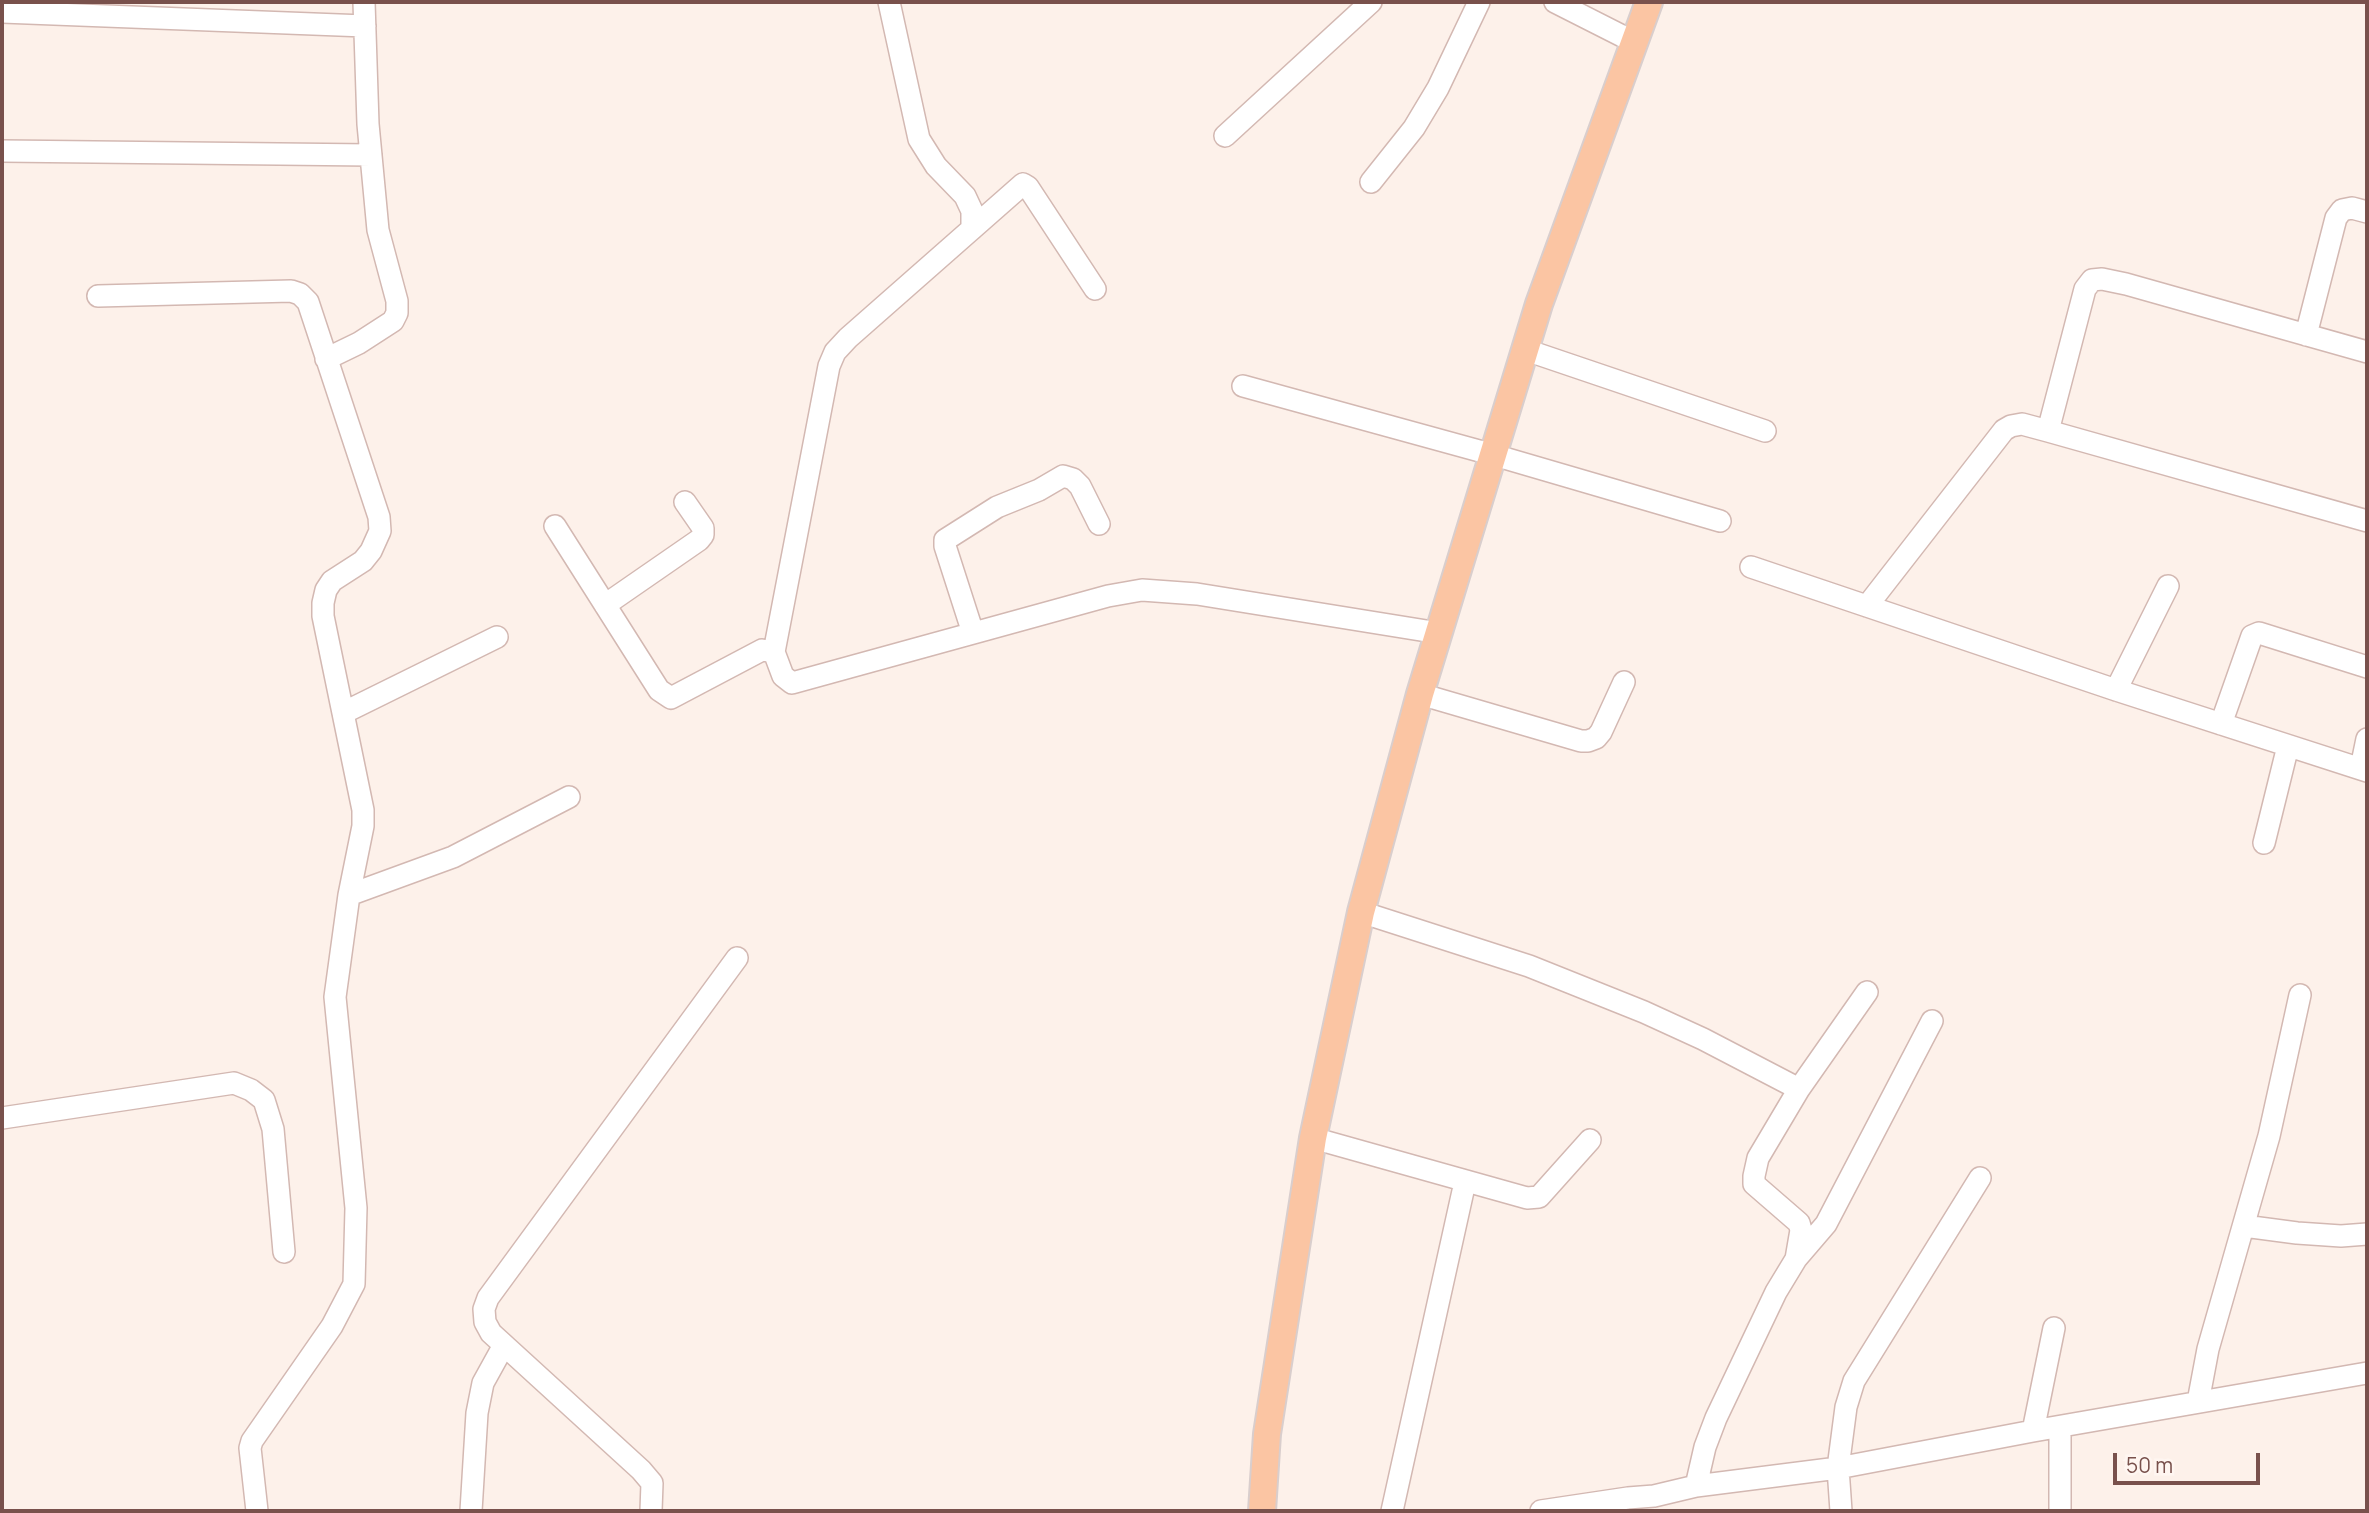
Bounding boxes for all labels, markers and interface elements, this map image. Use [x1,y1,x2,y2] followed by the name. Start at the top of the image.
[2117,1440,2264,1484] scale bar
[2126,1451,2173,1479] text: 50 m

